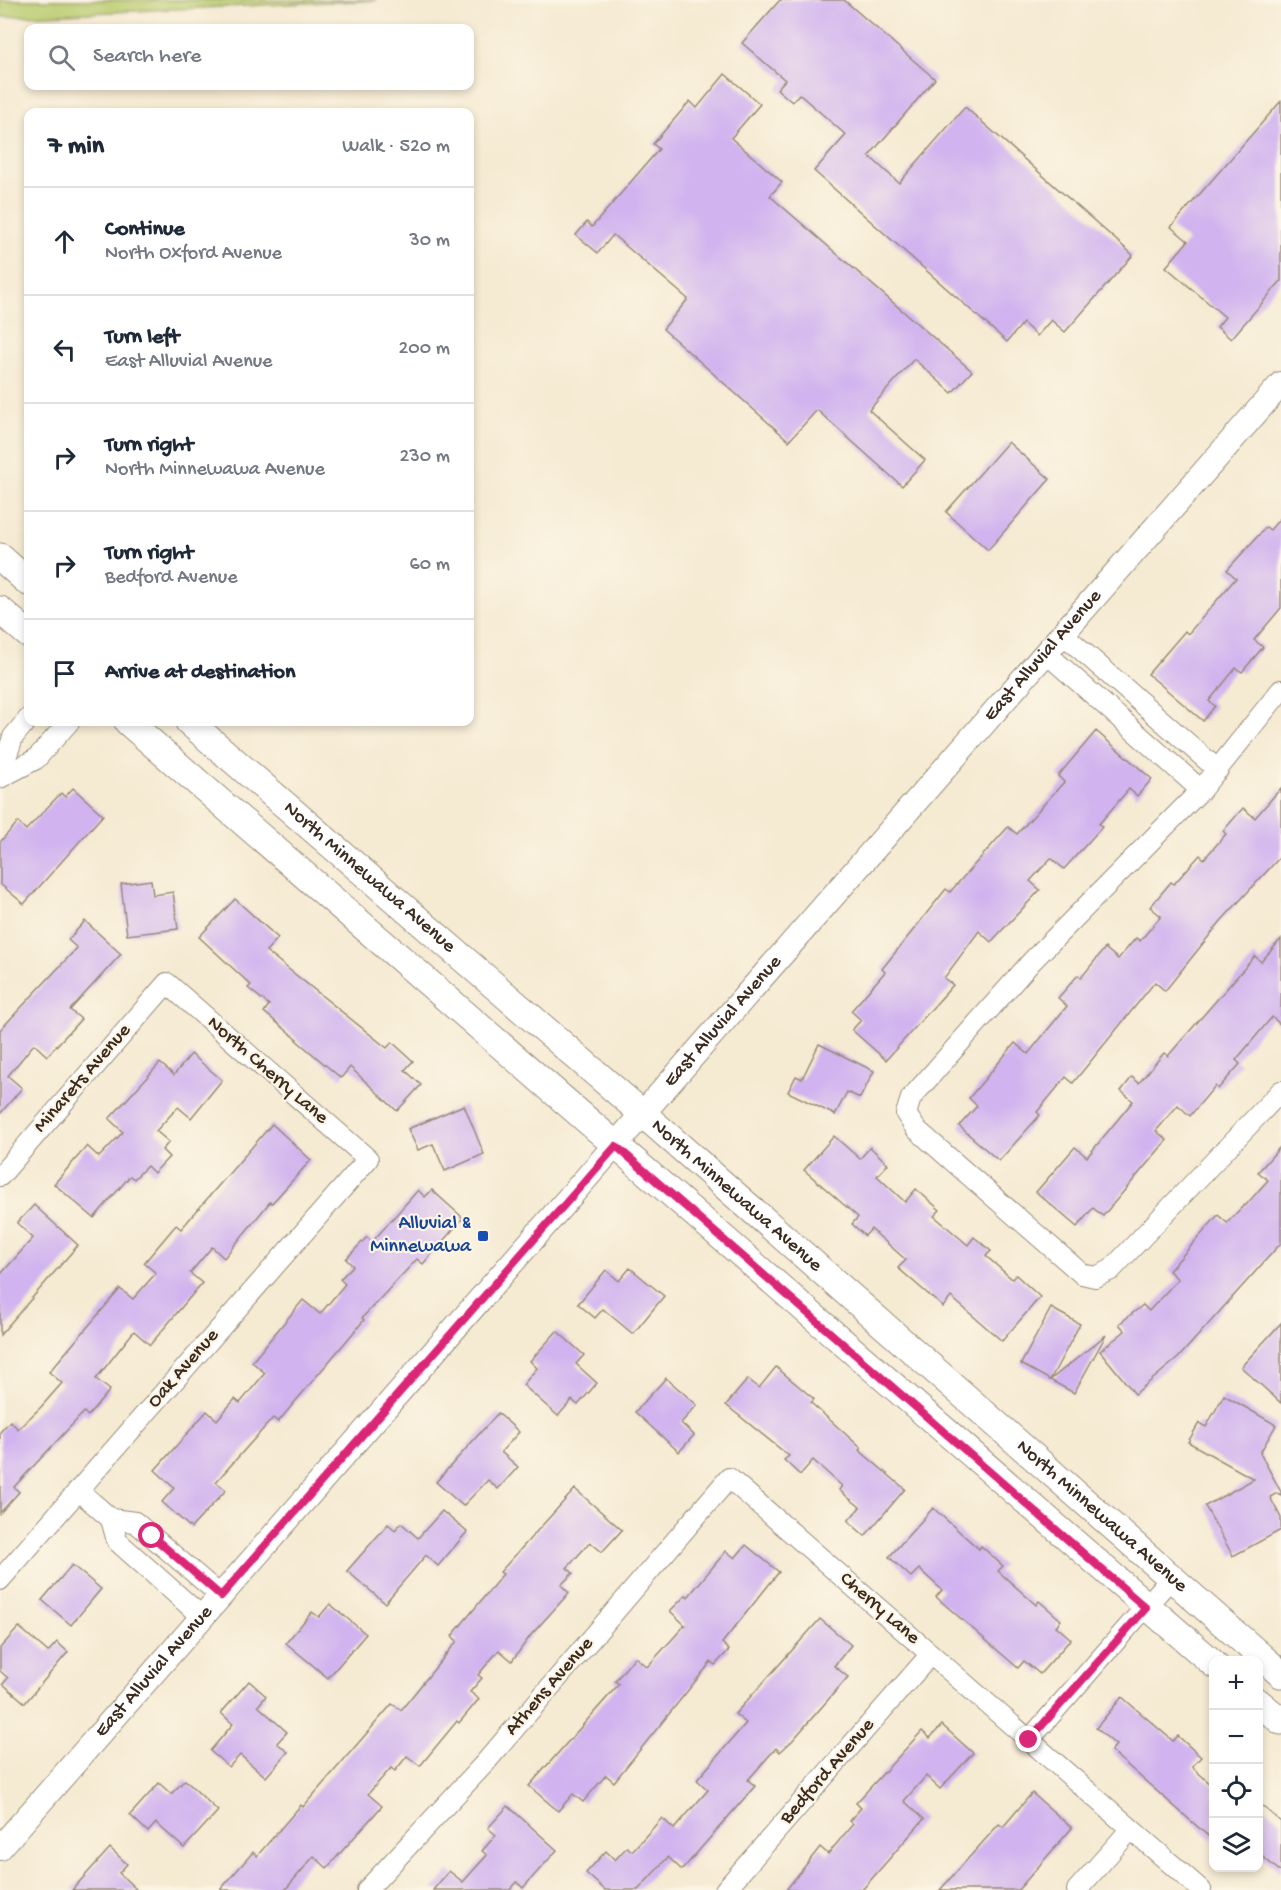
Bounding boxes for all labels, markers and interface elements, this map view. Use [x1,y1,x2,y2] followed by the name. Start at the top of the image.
[24,24,474,90] search box
[45,41,78,74] icon: search
[93,44,201,70] text: Search here
[48,132,104,163] text: 7 min
[342,136,450,159] text: Walk · 520 m
[105,217,185,243] text: Continue
[48,225,81,258] icon: ahead
[409,230,450,253] text: 30 m
[105,243,282,266] text: North Oxford Avenue
[105,325,179,351] text: Turn left
[48,333,81,366] icon: left
[399,338,450,361] text: 200 m
[105,351,272,374] text: East Alluvial Avenue
[105,433,193,459] text: Turn right
[48,441,81,474] icon: right
[400,446,450,469] text: 230 m
[105,459,325,482] text: North Minnewawa Avenue
[105,541,193,567] text: Turn right
[48,549,81,582] icon: right
[410,554,450,577] text: 60 m
[105,567,237,590] text: Bedford Avenue
[979,585,1107,727] street label: East Alluvial Avenue
[48,657,81,690] icon: arrive
[105,660,295,686] text: Arrive at destination
[278,797,460,959] street label: North Minnewawa Avenue
[659,951,787,1092] street label: East Alluvial Avenue
[202,1012,333,1130] street label: North Cherry Lane
[29,1019,137,1138] street label: Minarets Avenue
[646,1115,827,1278] street label: North Minnewawa Avenue
[370,1213,472,1259] place label: Alluvial & Minnewawa
[476,1229,490,1243] marker: Alluvial & Minnewawa
[144,1324,225,1413] street label: Oak Avenue
[1011,1435,1192,1598] street label: North Minnewawa Avenue
[138,1522,164,1548] route start
[834,1568,924,1651] street label: Cherry Lane
[90,1601,218,1742] street label: East Alluvial Avenue
[501,1633,599,1741] street label: Athens Avenue
[1209,1656,1263,1872] map controls
[1209,1656,1263,1710] button: +
[1209,1710,1263,1764] button: −
[775,1714,881,1830] street label: Bedford Avenue
[1015,1726,1041,1752] route end
[1209,1764,1263,1818] button: locate
[1209,1818,1263,1872] button: layers

